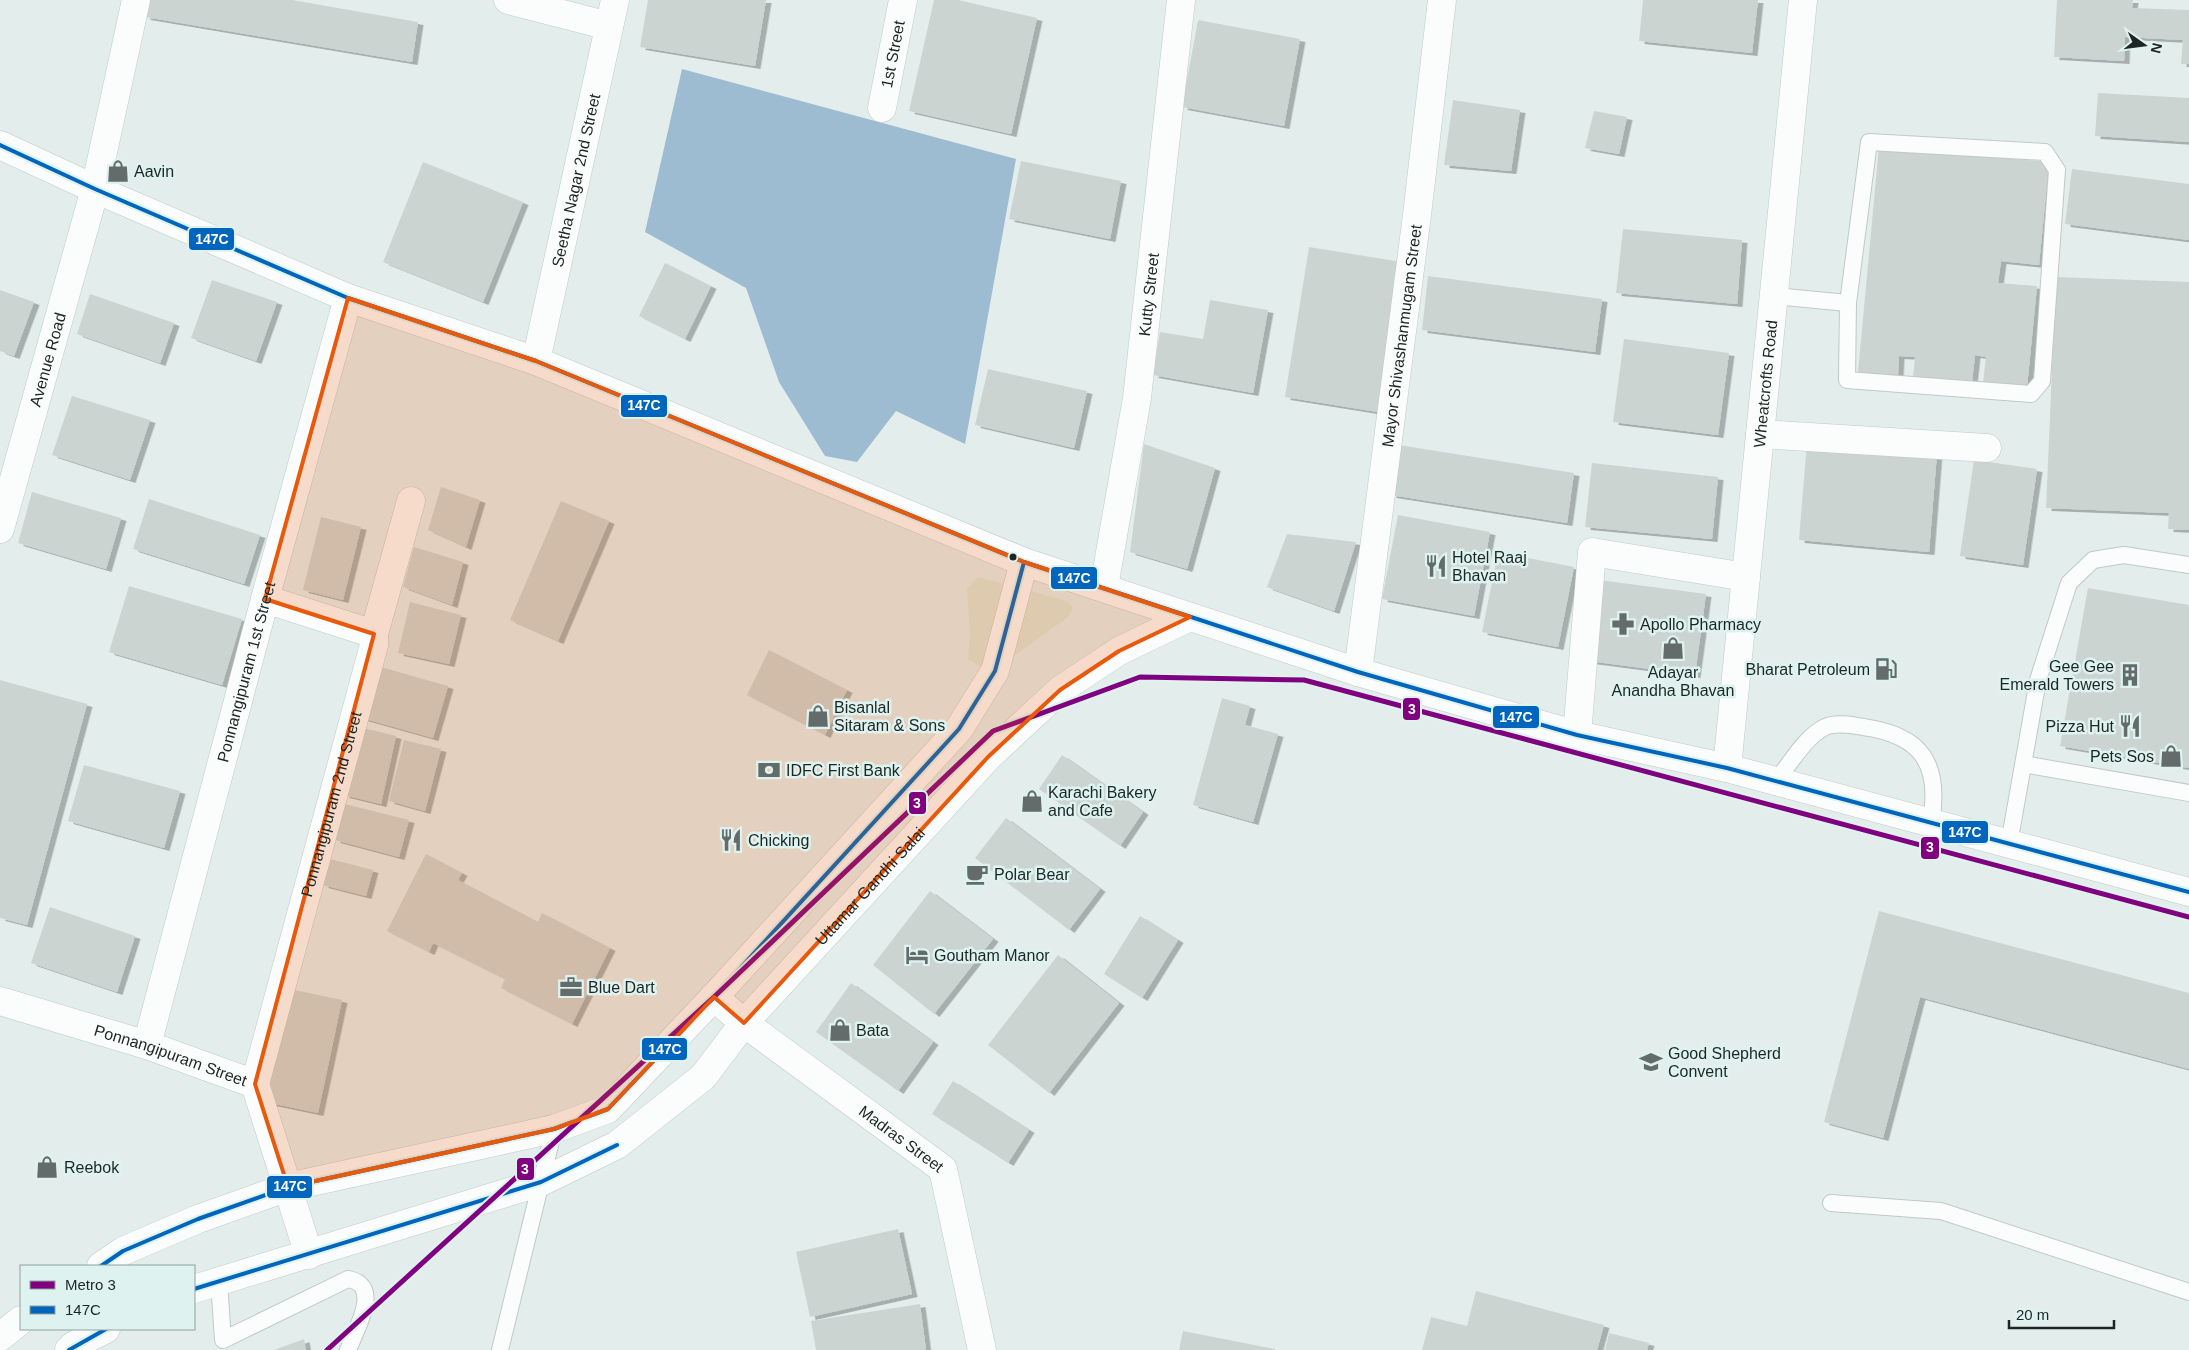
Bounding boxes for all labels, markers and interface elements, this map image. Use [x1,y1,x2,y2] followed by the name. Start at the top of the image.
[878,18,908,89] street label: 1st Street
[2119,20,2169,70] north arrow
[2148,41,2166,55] text: N
[549,92,603,269] street label: Seetha Nagar 2nd Street
[105,158,131,184] shop icon: Aavin
[134,163,174,180] place label: Aavin
[1379,223,1425,448] street label: Mayor Shivashanmugam Street
[188,227,235,251] line badge: 147C
[195,231,229,247] text: 147C
[1136,251,1162,337] street label: Kutty Street
[27,311,69,409] street label: Avenue Road
[1751,319,1780,449] street label: Wheatcrofts Road
[620,394,668,418] line badge: 147C
[627,397,661,413] text: 147C
[1452,549,1527,584] place label: Hotel Raaj Bhavan
[1008,552,1018,562] unlabelled marker
[1423,553,1449,579] restaurant icon: Hotel Raaj Bhavan
[1050,566,1098,590] line badge: 147C
[1057,570,1091,586] text: 147C
[214,579,279,764] street label: Ponnangipuram 1st Street
[1610,611,1636,637] pharmacy icon: Apollo Pharmacy
[1640,616,1761,633] place label: Apollo Pharmacy
[1660,635,1686,661] shop icon: Adayar Anandha Bhavan
[1873,656,1899,682] fuel station icon: Bharat Petroleum
[2000,658,2114,693] place label: Gee Gee Emerald Towers
[1745,661,1870,678] place label: Bharat Petroleum
[2117,662,2143,688] building icon: Gee Gee Emerald Towers
[1612,664,1734,699] place label: Adayar Anandha Bhavan
[1402,697,1421,721] line badge: 3
[834,699,945,734] place label: Bisanlal Sitaram & Sons
[1408,701,1416,717] text: 3
[805,703,831,729] shop icon: Bisanlal Sitaram & Sons
[1492,705,1540,729] line badge: 147C
[298,709,365,899] street label: Ponnangipuram 2nd Street
[1499,709,1533,725] text: 147C
[2117,713,2143,739] restaurant icon: Pizza Hut
[2046,718,2115,735] place label: Pizza Hut
[2158,743,2184,769] shop icon: Pets Sos
[2090,748,2154,765] place label: Pets Sos
[756,757,782,783] bank icon: IDFC First Bank
[786,762,901,779] place label: IDFC First Bank
[1048,784,1157,819] place label: Karachi Bakery and Cafe
[1019,788,1045,814] shop icon: Karachi Bakery and Cafe
[908,791,927,815] line badge: 3
[913,795,921,811] text: 3
[1941,820,1989,844] line badge: 147C
[812,824,928,948] street label: Uttamar Gandhi Salai
[1948,824,1982,840] text: 147C
[718,827,744,853] restaurant icon: Chicking
[748,832,809,849] place label: Chicking
[1920,836,1940,860] line badge: 3
[1926,839,1934,855] text: 3
[964,861,990,887] cafe icon: Polar Bear
[994,866,1070,883] place label: Polar Bear
[904,942,930,968] hotel icon: Goutham Manor
[934,947,1050,964] place label: Goutham Manor
[558,974,584,1000] office icon: Blue Dart
[588,979,655,996] place label: Blue Dart
[827,1017,853,1043] shop icon: Bata
[92,1022,250,1090] street label: Ponnangipuram Street
[856,1022,889,1039] place label: Bata
[641,1037,688,1061] line badge: 147C
[648,1041,682,1057] text: 147C
[1668,1045,1781,1080] place label: Good Shepherd Convent
[1638,1049,1664,1075] school or university icon: Good Shepherd Convent
[856,1102,947,1176] street label: Madras Street
[34,1154,60,1180] shop icon: Reebok
[516,1157,535,1181] line badge: 3
[64,1159,120,1176] place label: Reebok
[521,1161,529,1177] text: 3
[266,1175,313,1199] line badge: 147C
[273,1178,307,1194] text: 147C
[20,1265,195,1330] legend
[65,1276,116,1293] text: Metro 3
[2009,1298,2114,1330] scale bar
[65,1301,101,1318] text: 147C
[2016,1306,2049,1323] text: 20 m

